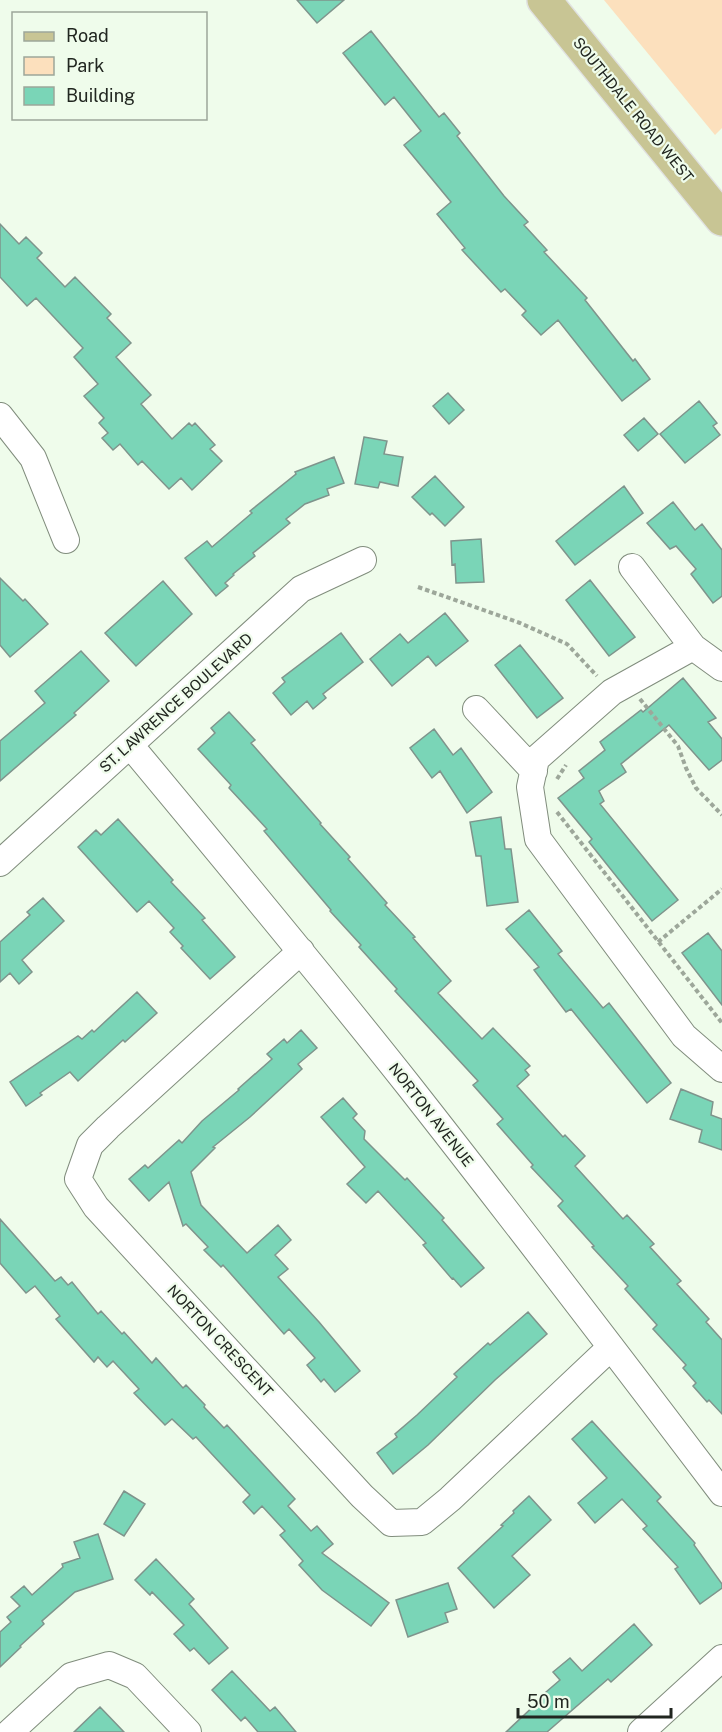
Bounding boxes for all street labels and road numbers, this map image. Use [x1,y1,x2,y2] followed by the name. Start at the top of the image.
[570,34,697,185] street label: SOUTHDALE ROAD WEST
[96,629,256,776] street label: ST. LAWRENCE BOULEVARD
[386,1060,477,1170] street label: NORTON AVENUE
[164,1281,277,1400] street label: NORTON CRESCENT

